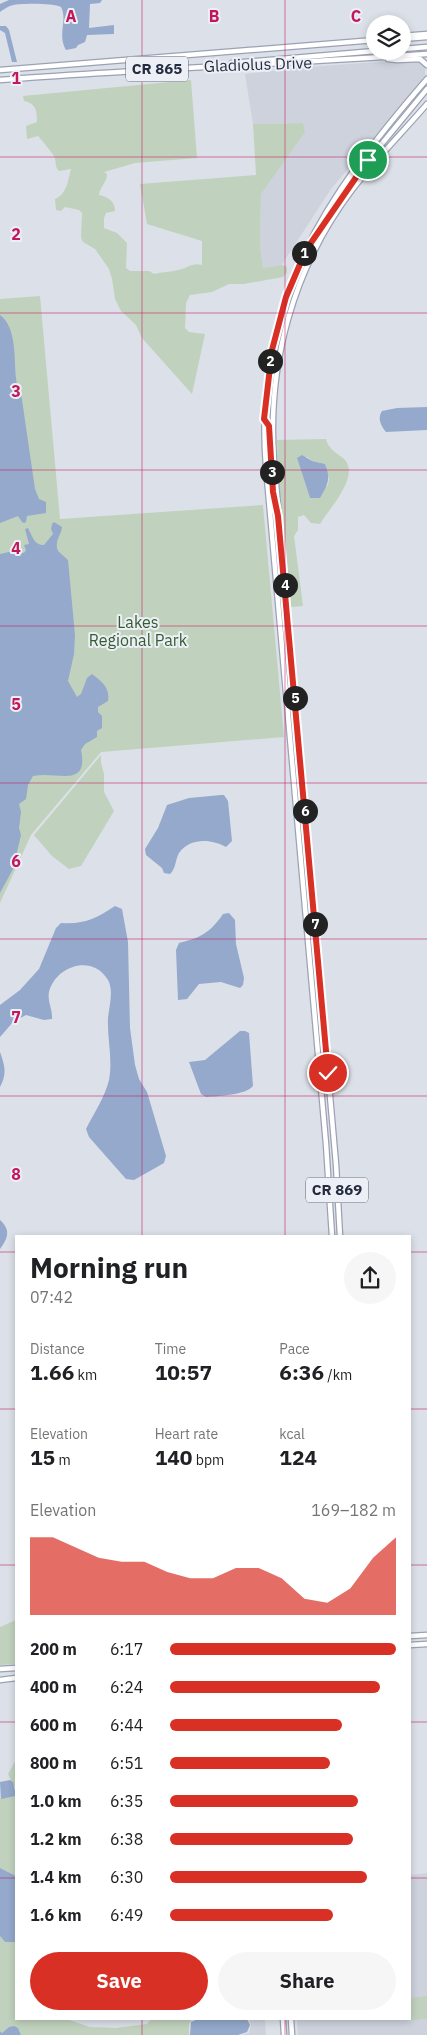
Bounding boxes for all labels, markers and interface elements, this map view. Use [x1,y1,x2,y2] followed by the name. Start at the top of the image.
[66,6,77,26] text: A
[209,6,220,26] text: B
[351,6,361,26] text: C
[366,15,411,60] map controls
[366,15,411,60] button: layers
[203,52,313,76] street label: Gladiolus Drive
[126,56,188,82] road number: CR 865
[11,68,21,88] text: 1
[347,139,389,181] pin
[354,146,382,174] icon: arrive
[11,224,21,244] text: 2
[292,240,316,266] pin: 1
[300,244,309,262] text: 1
[258,348,282,374] pin: 2
[266,352,275,370] text: 2
[11,381,21,401] text: 3
[260,460,284,484] pin: 3
[268,463,277,481] text: 3
[11,538,21,558] text: 4
[272,572,298,598] pin: 4
[281,576,290,594] text: 4
[89,612,188,650] park label: Lakes Regional Park
[282,686,308,710] pin: 5
[291,689,300,707] text: 5
[11,694,21,714] text: 5
[292,798,318,824] pin: 6
[301,802,310,820] text: 6
[11,851,21,871] text: 6
[302,912,328,936] pin: 7
[311,915,320,933] text: 7
[11,1007,21,1027] text: 7
[307,1052,349,1094] pin
[314,1059,342,1087] icon: check
[11,1164,21,1184] text: 8
[306,1178,368,1202] road number: CR 869
[30,1249,188,1286] text: Morning run
[344,1252,396,1304] button: share
[30,1287,73,1307] text: 07:42
[30,1340,85,1358] text: Distance
[155,1340,186,1358] text: Time
[279,1340,310,1358] text: Pace
[30,1358,74,1386] text: 1.66
[155,1358,212,1386] text: 10:57
[279,1358,324,1386] text: 6:36
[74,1366,97,1384] text: km
[324,1366,352,1384] text: /km
[30,1425,88,1443] text: Elevation
[155,1425,218,1443] text: Heart rate
[279,1425,305,1443] text: kcal
[30,1443,55,1471] text: 15
[155,1443,192,1471] text: 140
[279,1443,317,1471] text: 124
[55,1451,71,1469] text: m
[192,1451,224,1469] text: bpm
[30,1500,96,1520] text: Elevation
[311,1500,396,1520] text: 169–182 m
[30,1639,77,1659] text: 200 m
[110,1639,143,1659] text: 6:17
[30,1677,77,1697] text: 400 m
[110,1677,143,1697] text: 6:24
[30,1715,77,1735] text: 600 m
[110,1715,143,1735] text: 6:44
[30,1753,77,1773] text: 800 m
[110,1753,143,1773] text: 6:51
[30,1791,81,1811] text: 1.0 km
[110,1791,143,1811] text: 6:35
[30,1829,81,1849] text: 1.2 km
[110,1829,143,1849] text: 6:38
[30,1867,81,1887] text: 1.4 km
[110,1867,143,1887] text: 6:30
[30,1905,81,1925] text: 1.6 km
[110,1905,143,1925] text: 6:49
[30,1952,208,2010] button: Save
[218,1952,396,2010] button: Share

